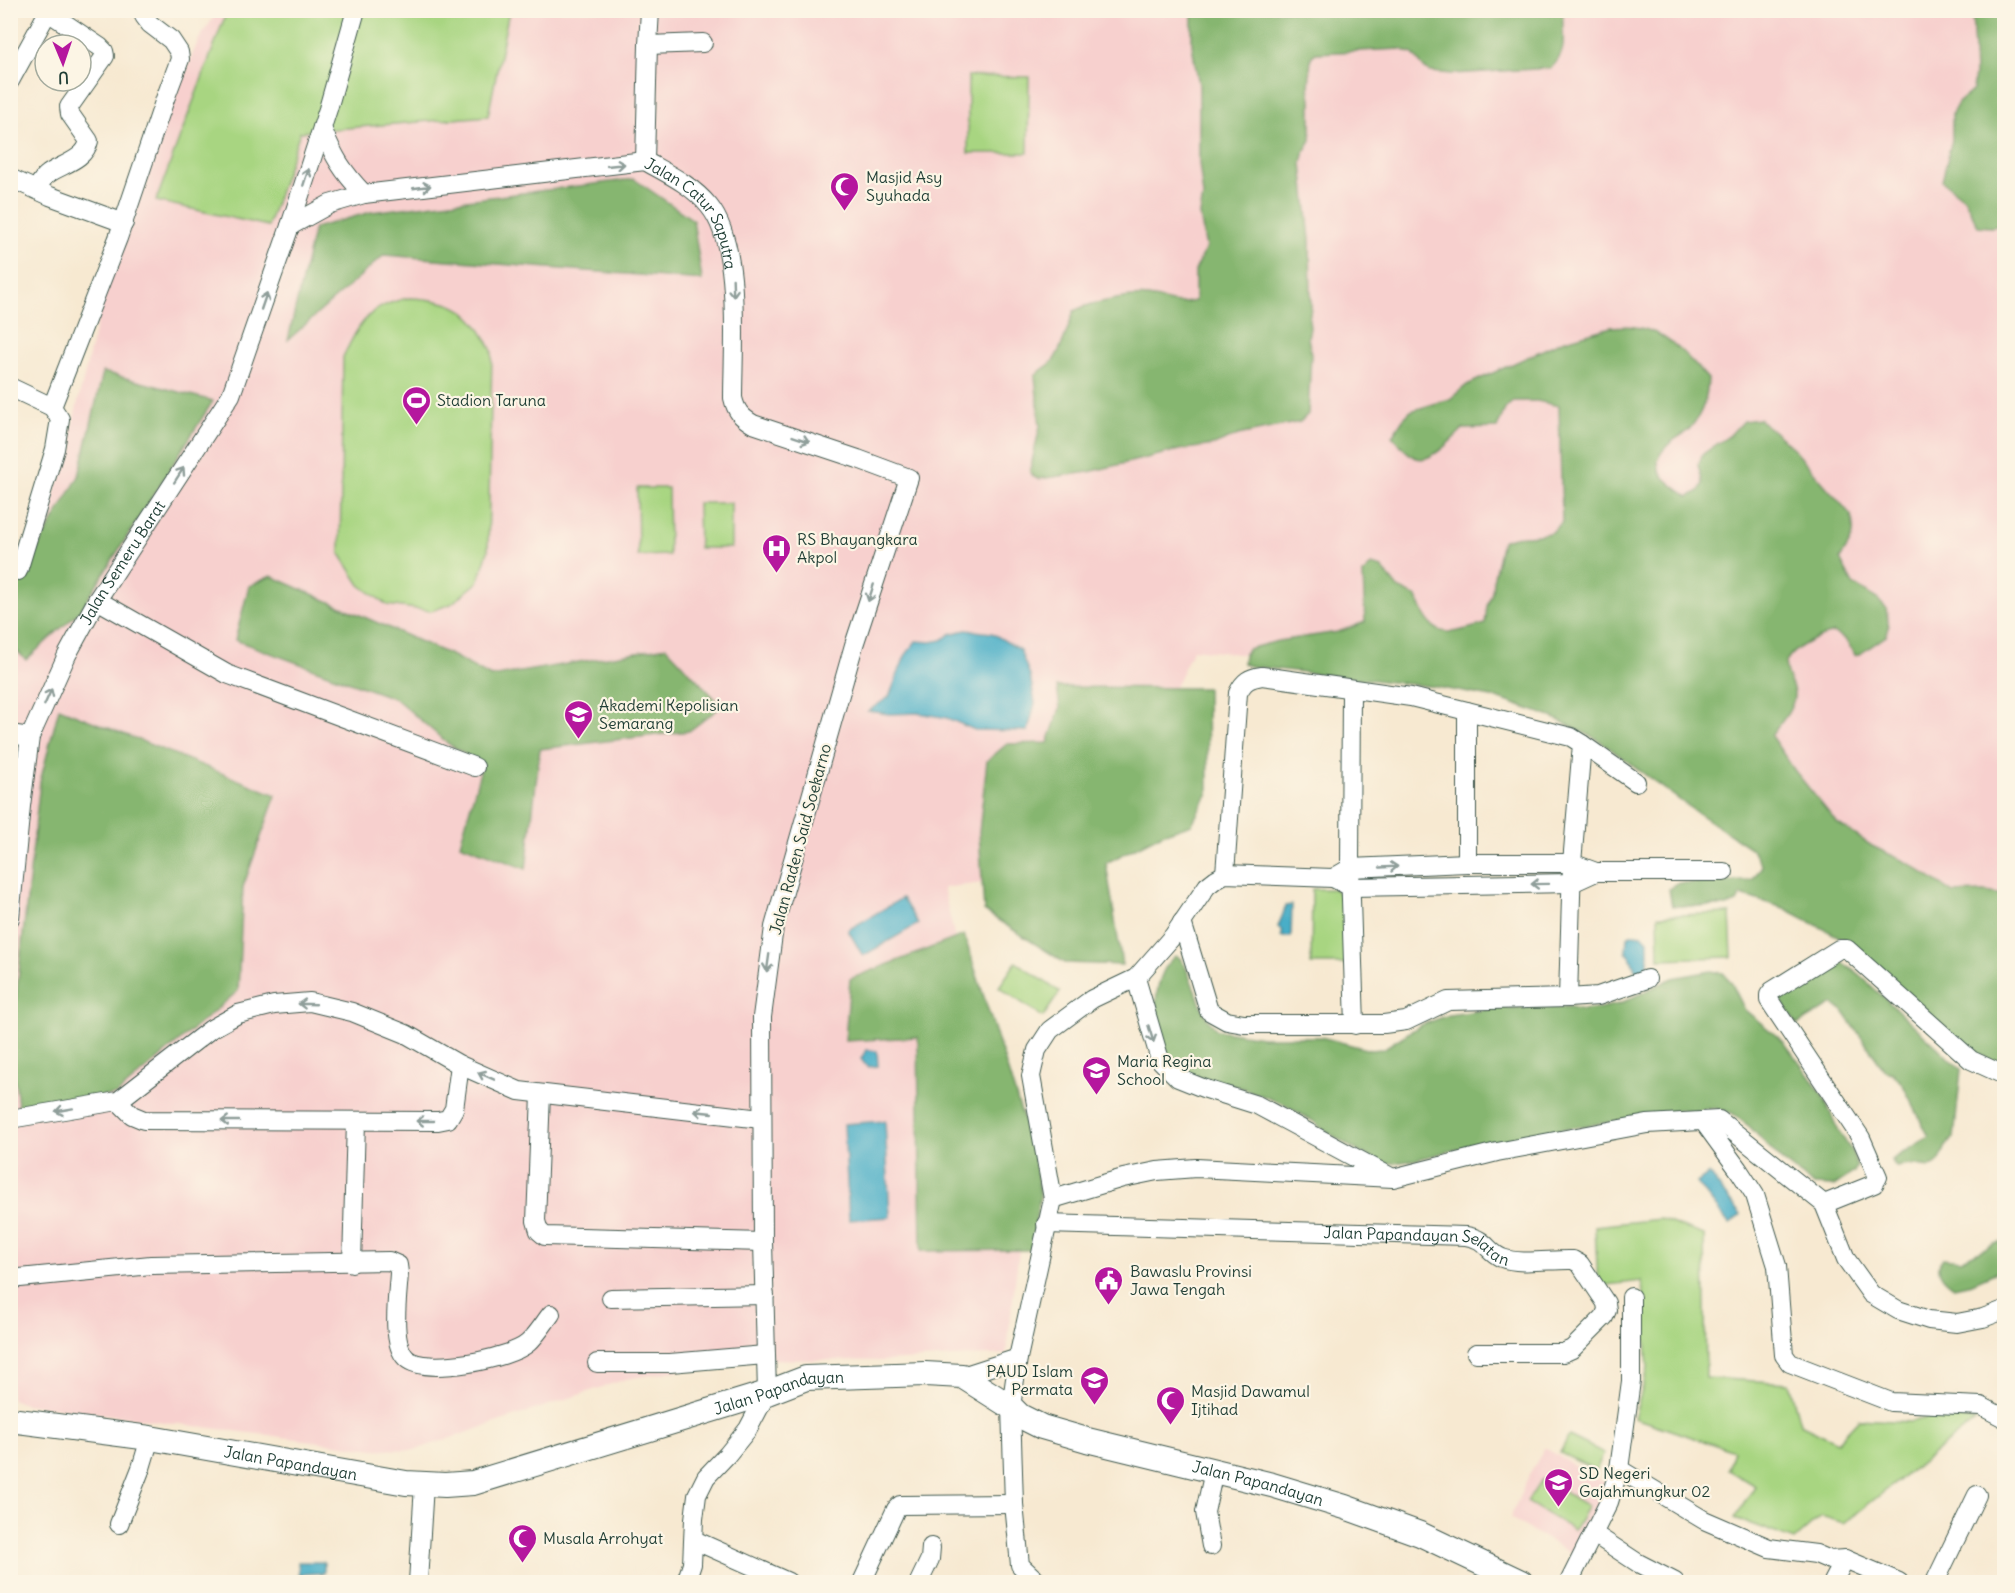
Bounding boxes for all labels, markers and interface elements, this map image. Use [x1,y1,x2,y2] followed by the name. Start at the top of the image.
[33,33,93,93] north arrow
[58,68,69,88] text: U
[641,153,741,271] street label: Jalan Catur Saputra
[606,159,625,170] one-way arrow
[866,167,942,205] place label: Masjid Asy Syuhada
[301,168,312,187] one-way arrow
[829,170,861,212] mosque icon: Masjid Asy Syuhada
[412,182,432,193] one-way arrow
[727,278,738,298] one-way arrow
[260,292,271,311] one-way arrow
[400,384,432,426] sports icon: Stadion Taruna
[437,390,546,410] place label: Stadion Taruna
[791,434,810,445] one-way arrow
[173,467,185,484] one-way arrow
[76,496,170,628] street label: Jalan Semeru Barat
[797,529,918,567] place label: RS Bhayangkara Akpol
[760,532,792,574] hospital icon: RS Bhayangkara Akpol
[865,583,876,602] one-way arrow
[43,688,54,706] one-way arrow
[599,695,738,733] place label: Akademi Kepolisian Semarang
[562,698,594,740] school or university icon: Akademi Kepolisian Semarang
[765,741,835,937] street label: Jalan Raden Said Soekarno
[1379,861,1399,872] one-way arrow
[1530,878,1550,889] one-way arrow
[763,953,774,972] one-way arrow
[297,998,317,1009] one-way arrow
[1146,1024,1157,1043] one-way arrow
[1117,1051,1211,1089] place label: Maria Regina School
[1080,1054,1112,1096] school or university icon: Maria Regina School
[477,1070,495,1081] one-way arrow
[55,1104,75,1115] one-way arrow
[694,1107,713,1118] one-way arrow
[221,1115,241,1127] one-way arrow
[416,1115,436,1127] one-way arrow
[1323,1222,1512,1270] street label: Jalan Papandayan Selatan
[1130,1261,1252,1299] place label: Bawaslu Provinsi Jawa Tengah
[1093,1264,1125,1306] public building icon: Bawaslu Provinsi Jawa Tengah
[986,1361,1073,1399] place label: PAUD Islam Permata
[1078,1364,1110,1406] school or university icon: PAUD Islam Permata
[711,1367,844,1419] street label: Jalan Papandayan
[1191,1381,1310,1419] place label: Masjid Dawamul Ijtihad
[1154,1384,1186,1426] mosque icon: Masjid Dawamul Ijtihad
[223,1441,359,1484] street label: Jalan Papandayan
[1190,1456,1326,1510] street label: Jalan Papandayan
[1579,1463,1710,1501] place label: SD Negeri Gajahmungkur 02
[1542,1466,1574,1508] school or university icon: SD Negeri Gajahmungkur 02
[506,1522,538,1564] mosque icon: Musala Arrohyat
[543,1528,664,1548] place label: Musala Arrohyat

